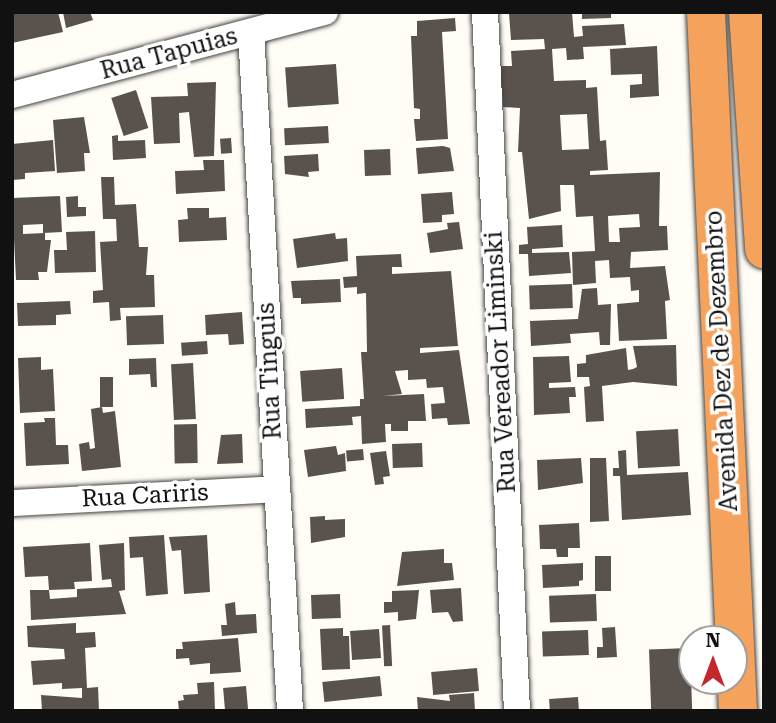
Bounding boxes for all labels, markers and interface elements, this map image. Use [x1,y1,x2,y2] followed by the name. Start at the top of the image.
[97,22,241,86] street label: Rua Tapuias
[700,210,744,512] street label: Avenida Dez de Dezembro
[480,230,522,494] street label: Rua Vereador Liminski
[252,302,288,440] street label: Rua Tinguis
[81,478,209,514] street label: Rua Cariris
[678,625,748,695] north arrow
[706,629,720,652] text: N

